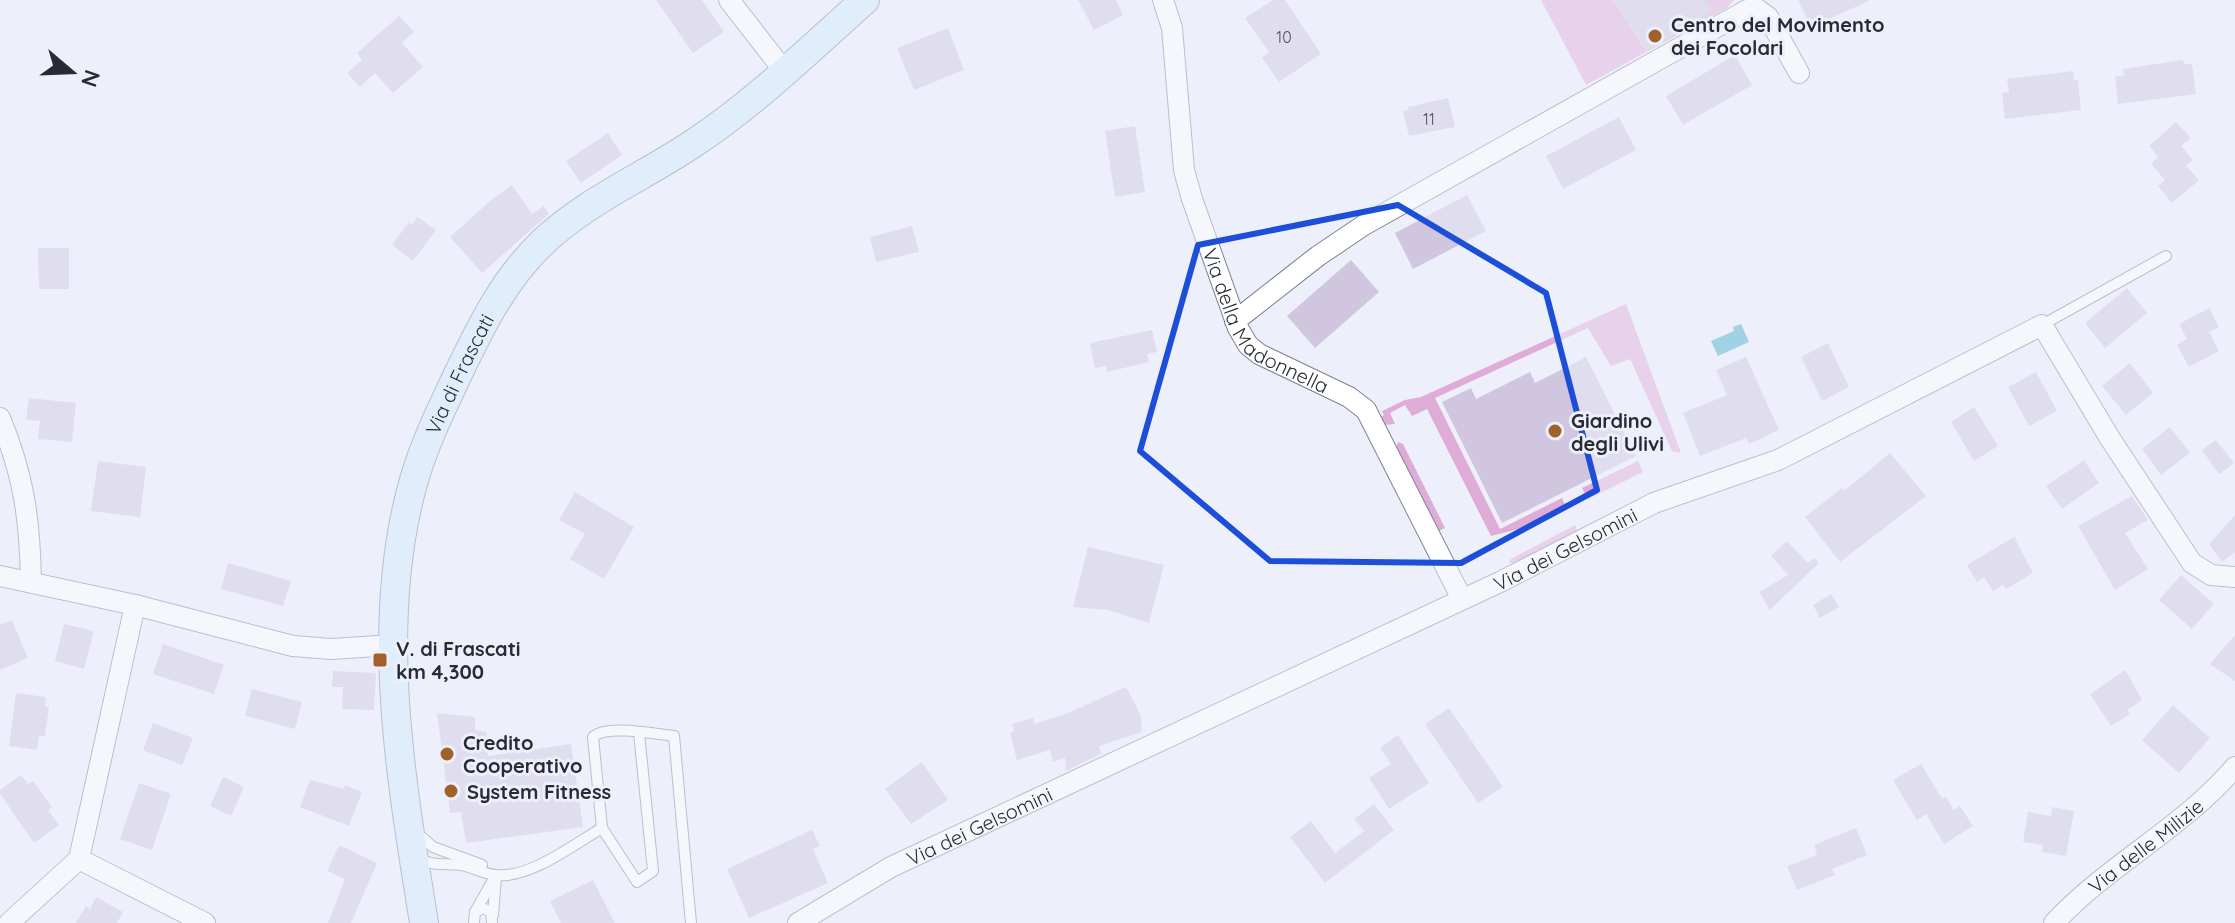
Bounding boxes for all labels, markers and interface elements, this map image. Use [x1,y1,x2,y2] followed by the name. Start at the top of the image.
[1671,12,1885,60] place label: Centro del Movimento dei Focolari
[1276,27,1292,47] house number: 10
[1646,27,1664,45] marker: Centro del Movimento dei Focolari
[32,32,112,112] north arrow
[75,66,107,91] text: N
[1423,109,1435,129] house number: 11
[1198,245,1333,398] street label: Via della Madonnella
[419,309,499,438] street label: Via di Frascati
[1571,408,1664,456] place label: Giardino degli Ulivi
[1546,422,1564,440] marker: Giardino degli Ulivi
[1489,501,1641,596] street label: Via dei Gelsomini
[396,636,521,684] place label: V. di Frascati km 4,300
[371,651,389,669] marker: V. di Frascati km 4,300
[463,730,582,778] place label: Credito Cooperativo
[438,745,456,763] marker: Credito Cooperativo
[467,779,611,804] place label: System Fitness
[902,781,1056,871] street label: Via dei Gelsomini
[442,782,460,800] marker: System Fitness
[2083,793,2208,898] street label: Via delle Milizie

